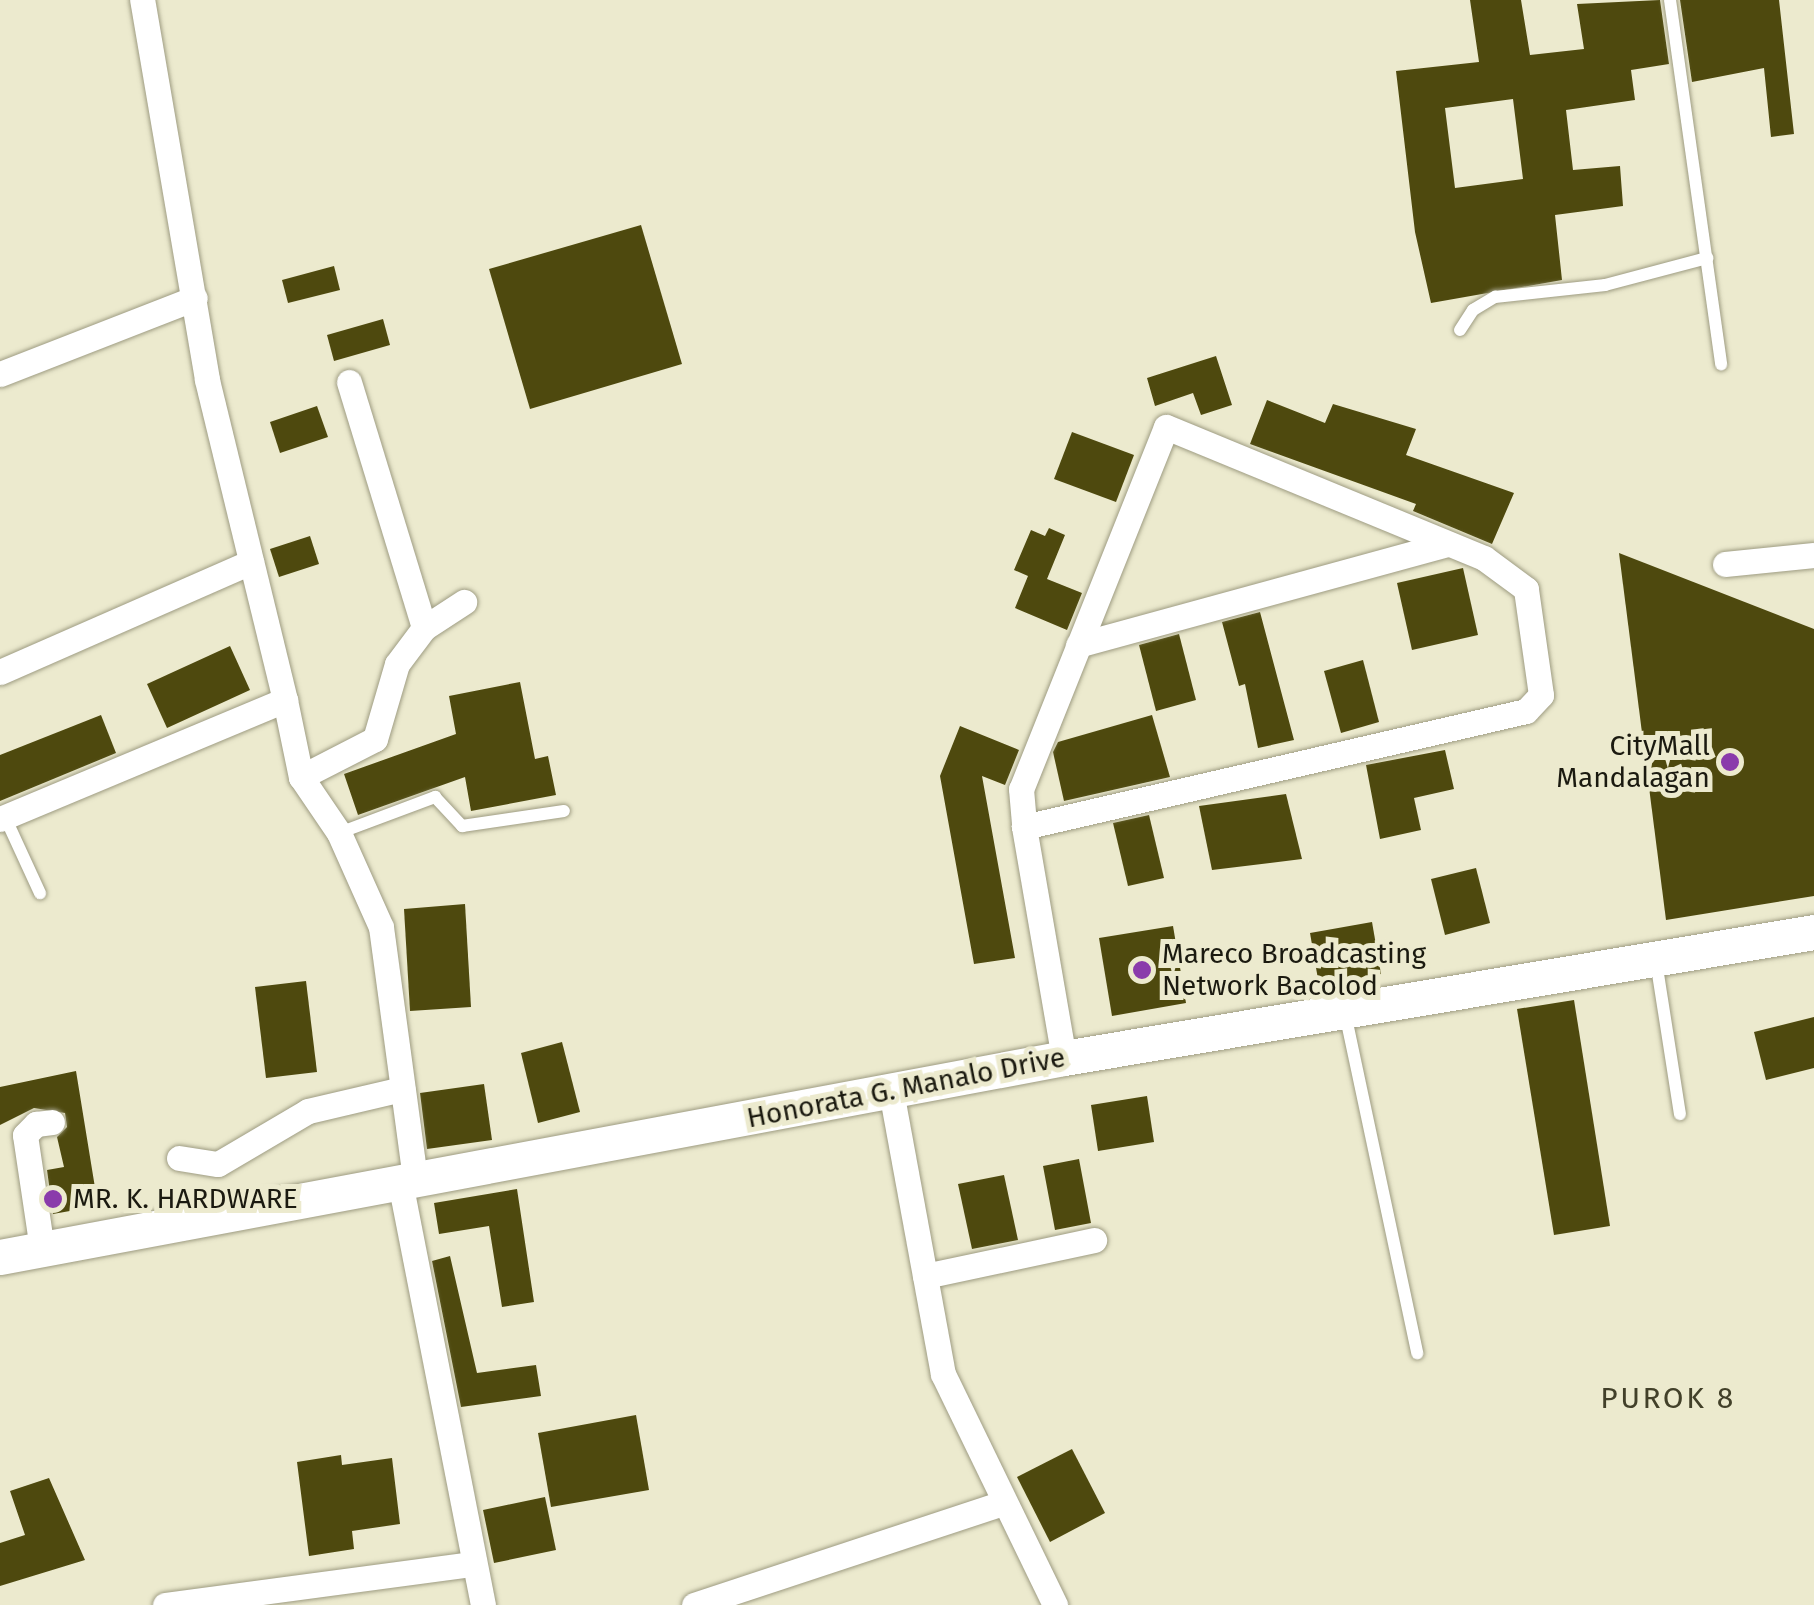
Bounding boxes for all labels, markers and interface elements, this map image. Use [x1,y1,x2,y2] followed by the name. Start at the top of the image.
[1556,729,1710,795] place label: CityMall Mandalagan
[1719,751,1741,773] marker: CityMall Mandalagan
[1162,937,1426,1003] place label: Mareco Broadcasting Network Bacolod
[1131,959,1153,981] marker: Mareco Broadcasting Network Bacolod
[744,1041,1068,1135] street label: Honorata G. Manalo Drive
[73,1182,298,1216] place label: MR. K. HARDWARE
[42,1188,64,1210] marker: MR. K. HARDWARE
[1600,1380,1736,1416] district label: PUROK 8

